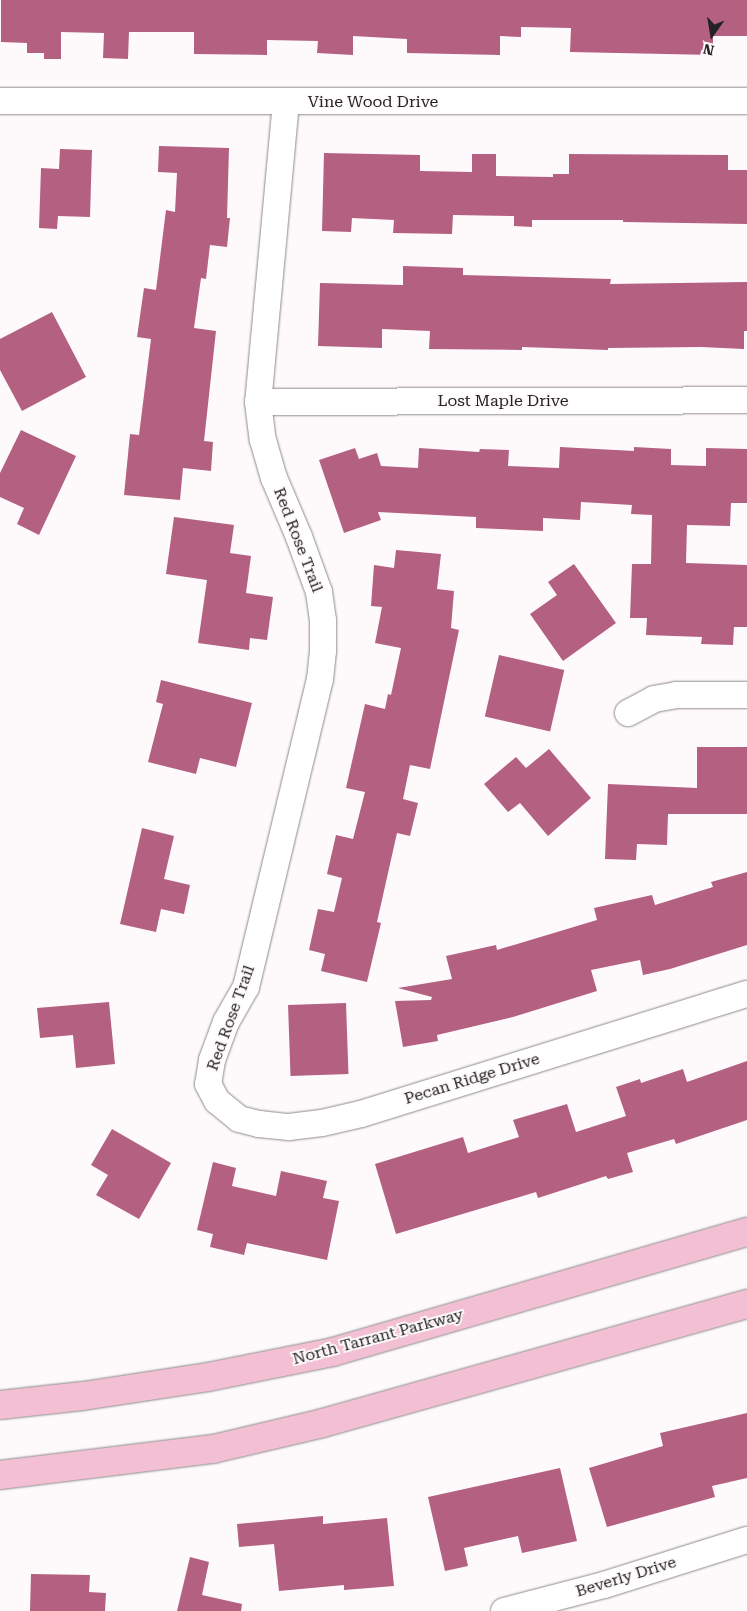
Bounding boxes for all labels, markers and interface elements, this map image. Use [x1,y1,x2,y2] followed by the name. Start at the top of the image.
[687,10,737,60] north arrow
[702,41,716,59] text: N
[308,92,438,112] street label: Vine Wood Drive
[437,391,569,411] street label: Lost Maple Drive
[269,485,327,595] street label: Red Rose Trail
[203,963,259,1073] street label: Red Rose Trail
[402,1049,542,1109] street label: Pecan Ridge Drive
[291,1305,465,1369] street label: North Tarrant Parkway
[573,1553,679,1601] street label: Beverly Drive

